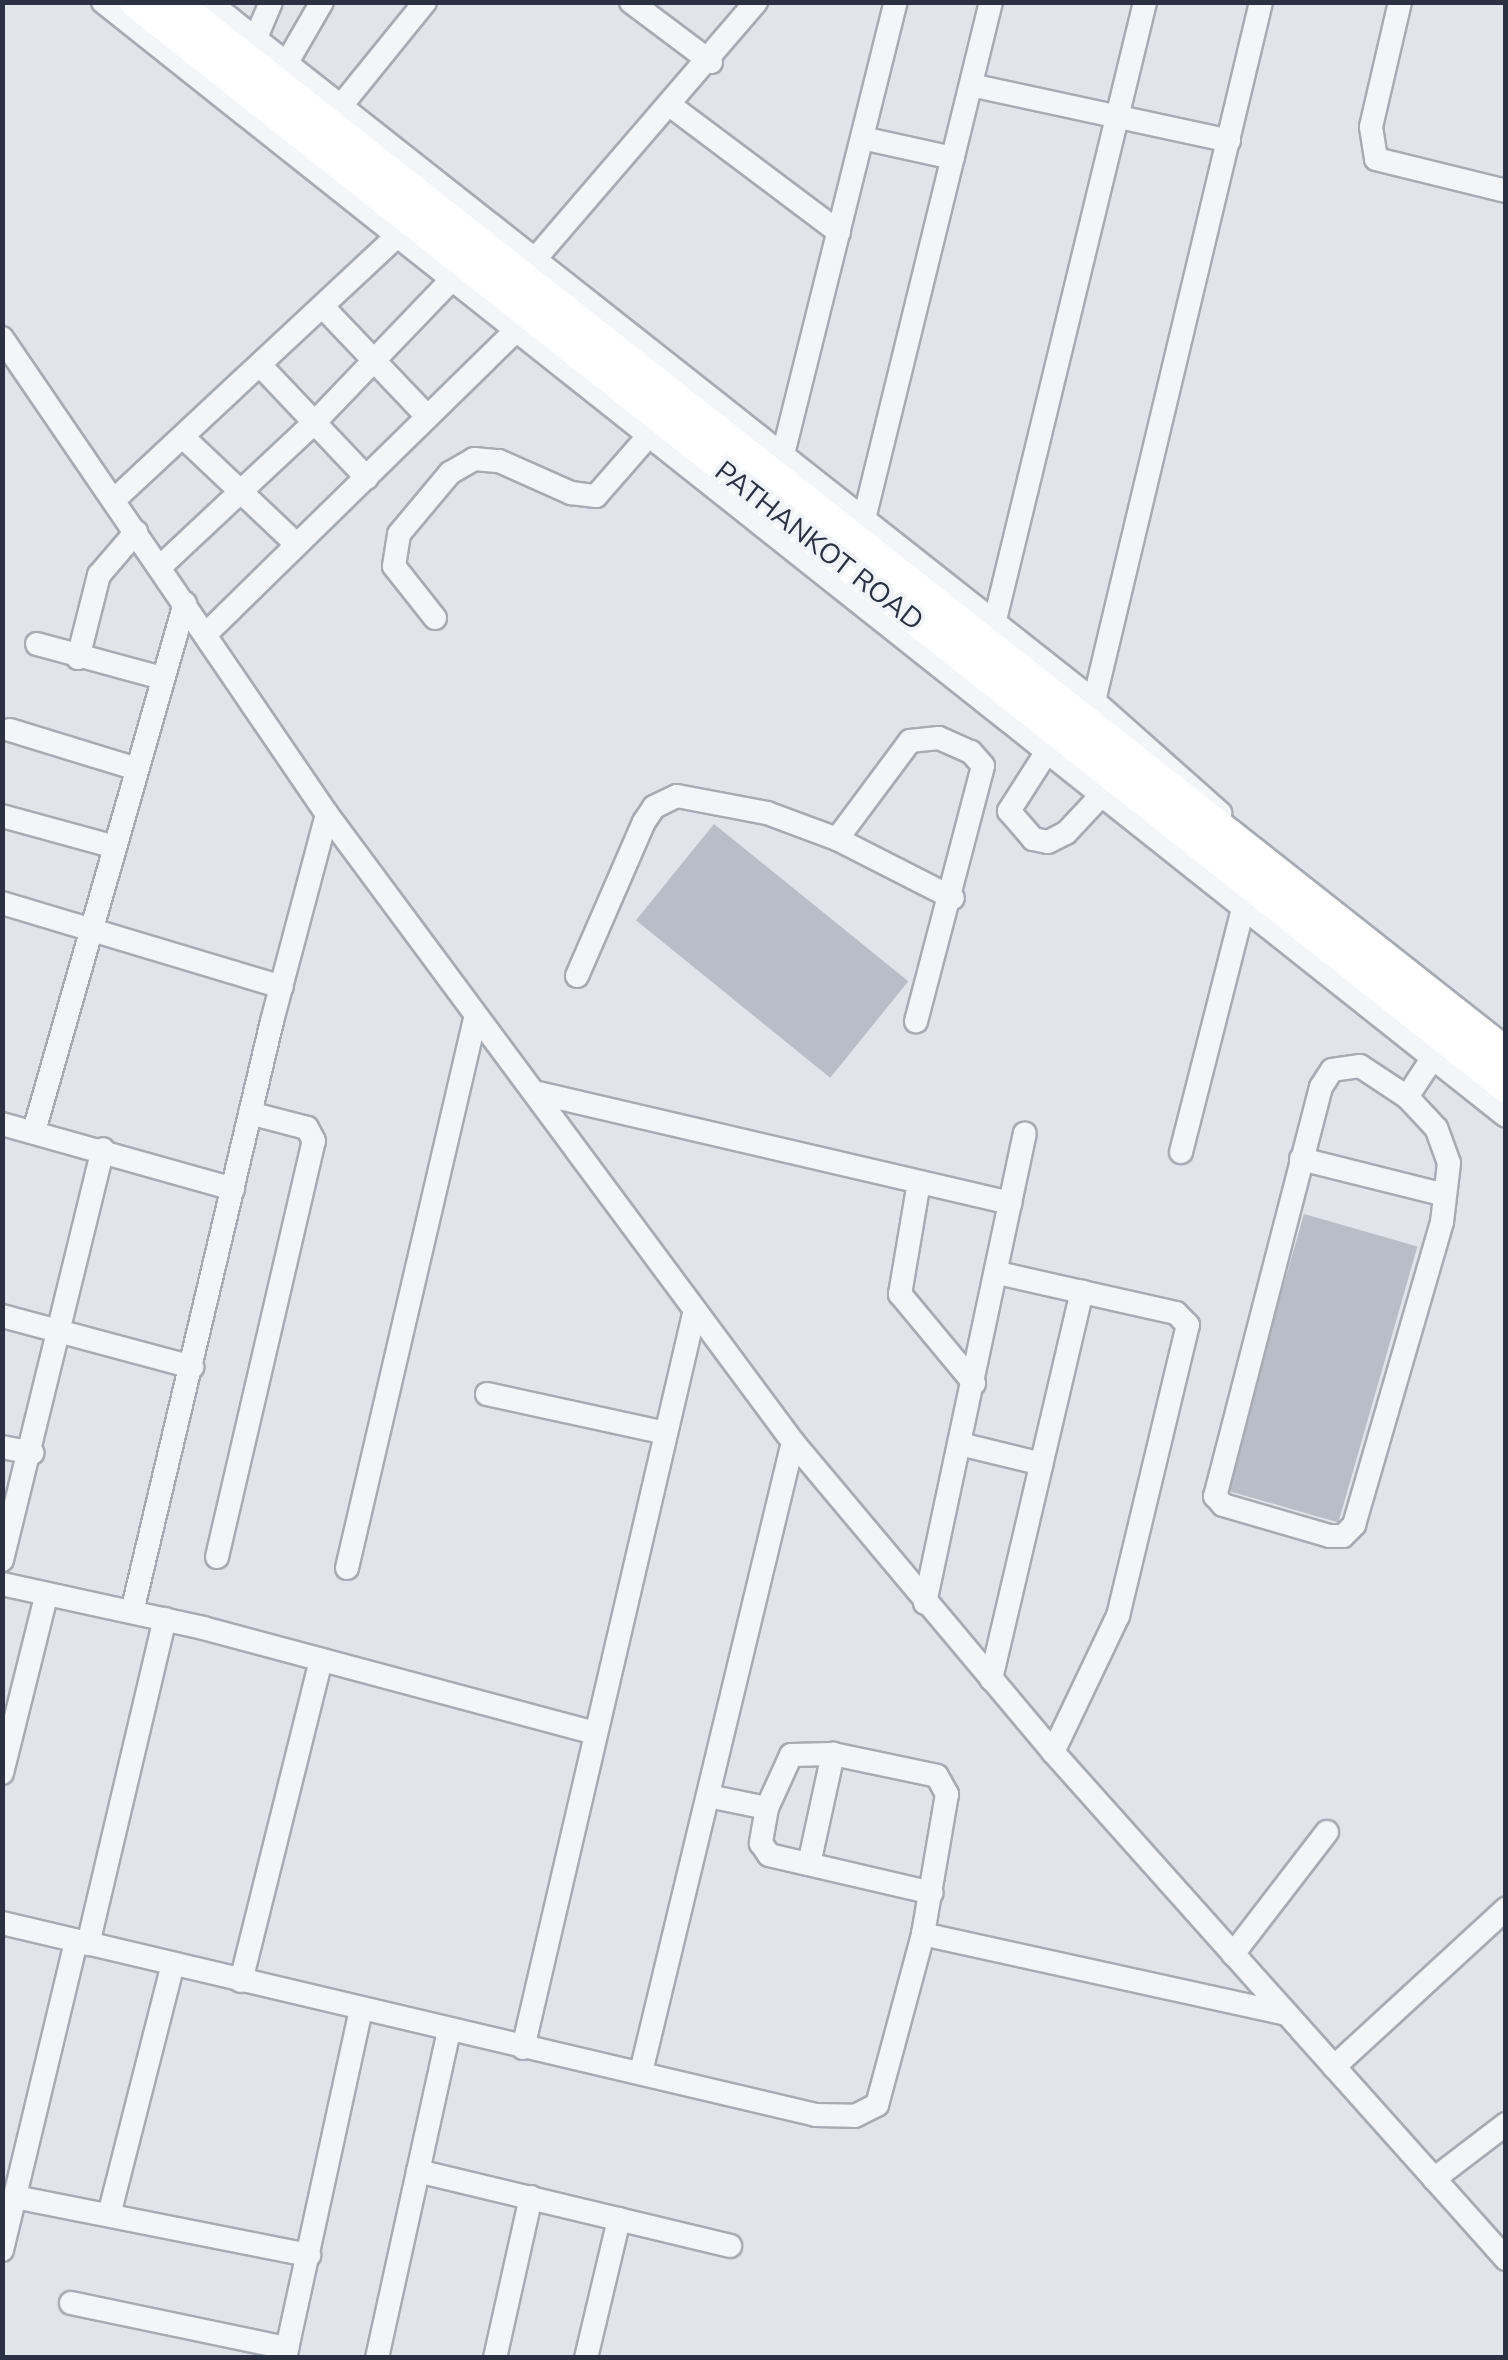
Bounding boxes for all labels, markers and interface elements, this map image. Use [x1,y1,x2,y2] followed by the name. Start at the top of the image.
[708,454,930,638] street label: PATHANKOT ROAD

